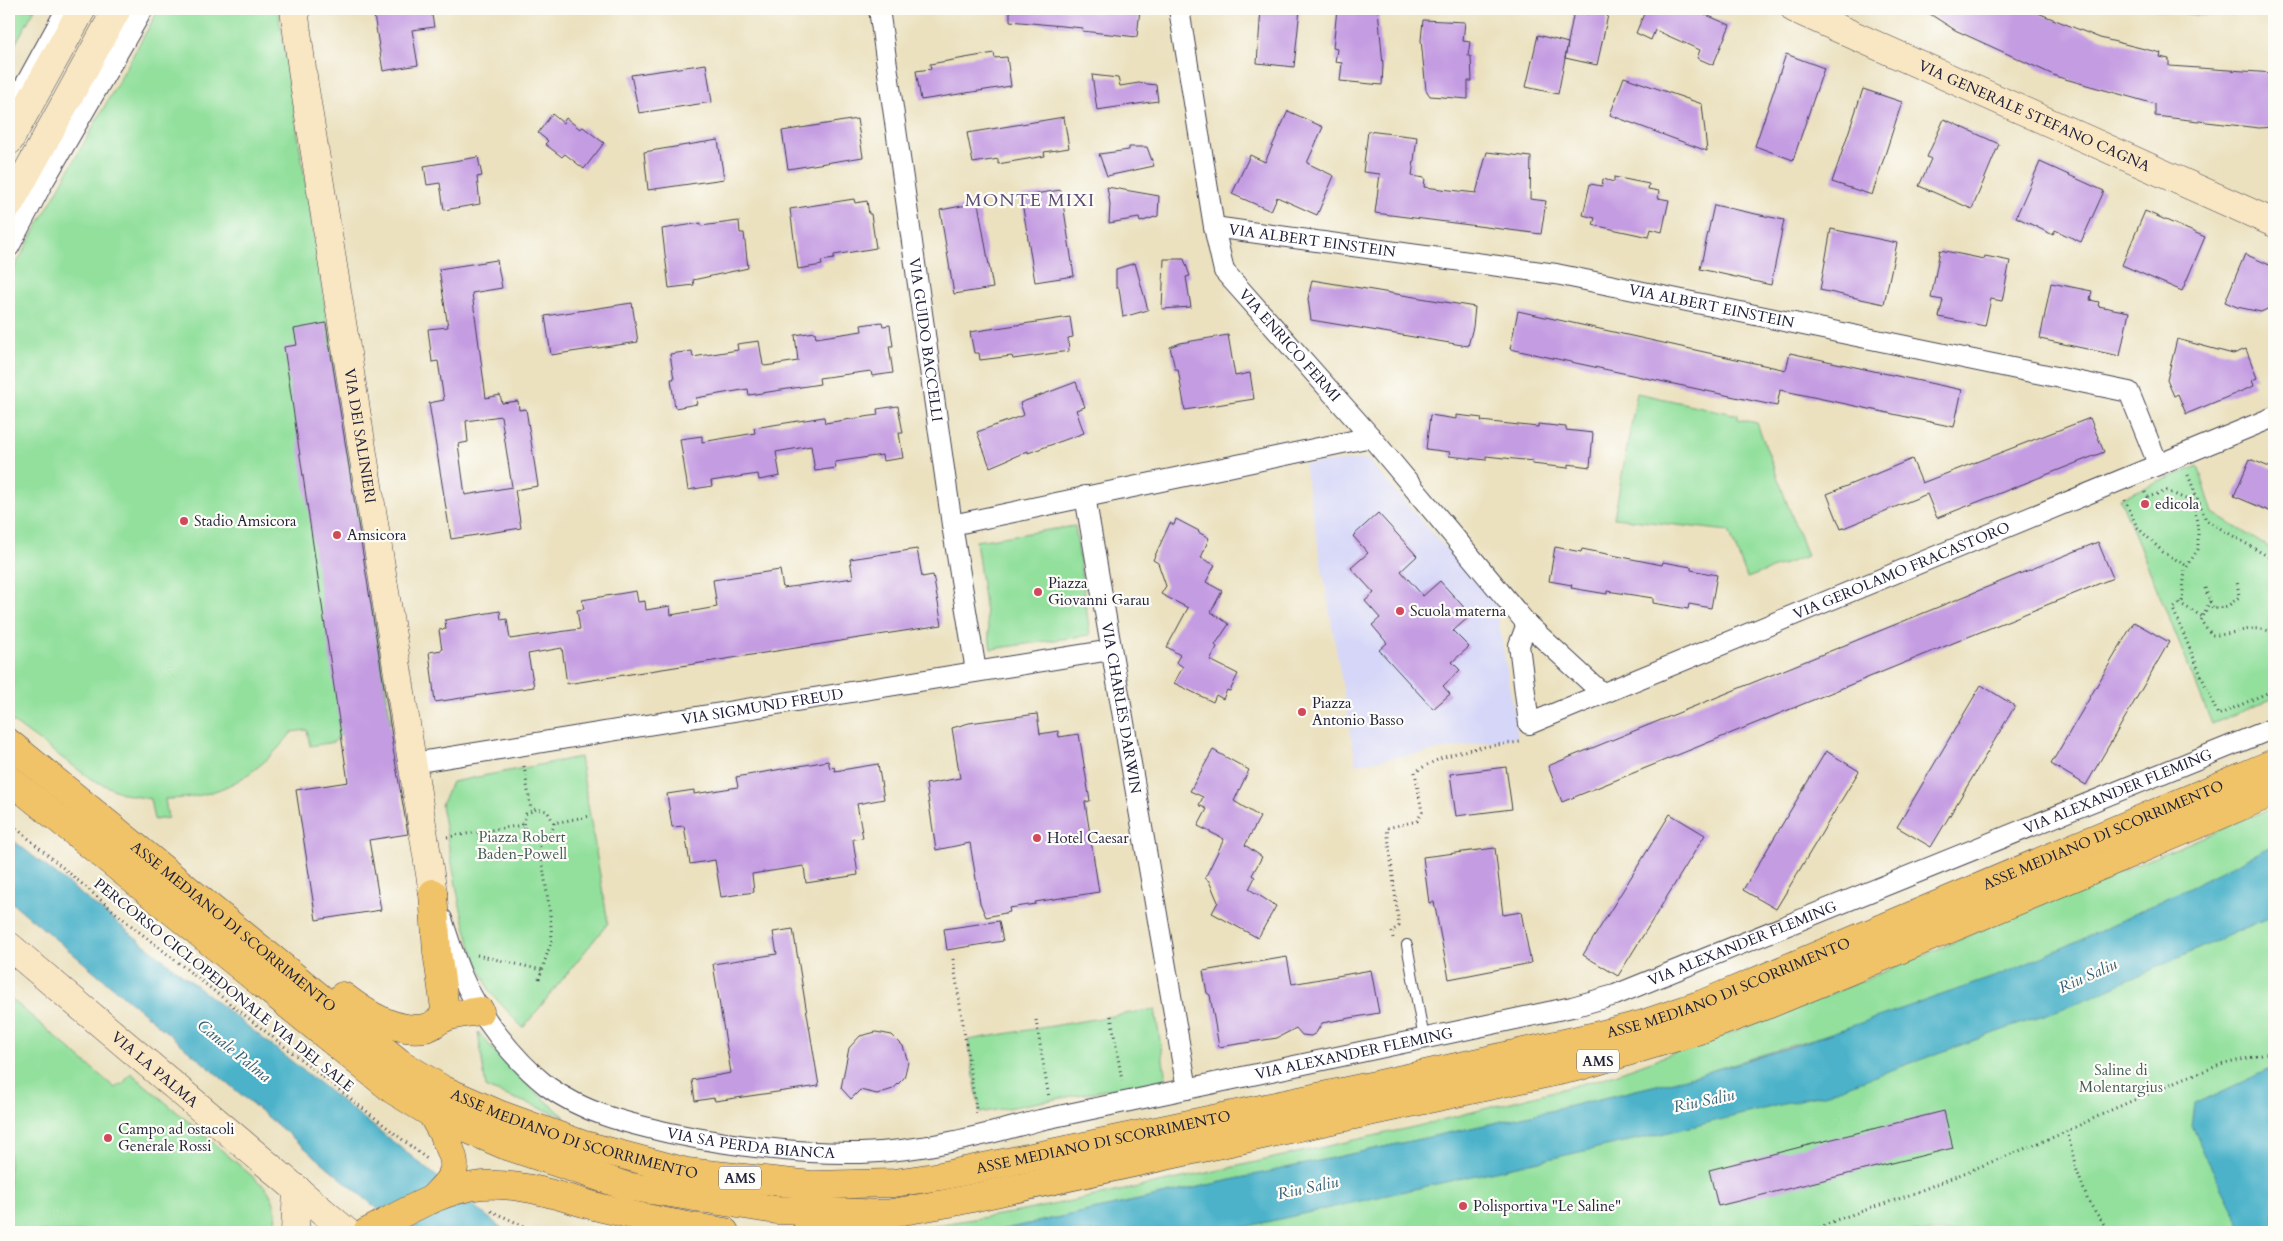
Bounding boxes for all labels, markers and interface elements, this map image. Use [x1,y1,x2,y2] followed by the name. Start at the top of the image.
[1915,55,2154,176] street label: VIA GENERALE STEFANO CAGNA
[965,188,1095,213] district label: MONTE MIXI
[1227,219,1397,262] street label: VIA ALBERT EINSTEIN
[904,256,947,423] street label: VIA GUIDO BACCELLI
[1627,279,1796,333] street label: VIA ALBERT EINSTEIN
[1234,284,1345,406] street label: VIA ENRICO FERMI
[339,367,381,505] street label: VIA DEI SALINIERI
[2155,494,2200,514] place label: edicola
[2139,498,2151,510] marker: edicola
[194,511,297,531] place label: Stadio Amsicora
[178,515,190,527] marker: Stadio Amsicora
[1790,517,2013,624] street label: VIA GEROLAMO FRACASTORO
[347,525,407,545] place label: Amsicora
[331,529,343,541] marker: Amsicora
[1048,573,1150,610] place label: Piazza Giovanni Garau
[1032,586,1044,598] marker: Piazza Giovanni Garau
[1410,601,1507,621] place label: Scuola materna
[1394,605,1406,617] marker: Scuola materna
[1097,621,1146,795] street label: VIA CHARLES DARWIN
[680,683,845,729] street label: VIA SIGMUND FREUD
[1312,693,1404,730] place label: Piazza Antonio Basso
[1296,706,1308,718] marker: Piazza Antonio Basso
[2020,744,2215,839] street label: VIA ALEXANDER FLEMING
[1980,775,2227,895] street label: ASSE MEDIANO DI SCORRIMENTO
[477,827,567,864] park label: Piazza Robert Baden-Powell
[1047,828,1129,848] place label: Hotel Caesar
[1031,832,1043,844] marker: Hotel Caesar
[127,837,340,1017] street label: ASSE MEDIANO DI SCORRIMENTO
[90,874,358,1096] street label: PERCORSO CICLOPEDONALE VIA DEL SALE
[1645,896,1840,991] street label: VIA ALEXANDER FLEMING
[1604,933,1853,1043] street label: ASSE MEDIANO DI SCORRIMENTO
[2055,953,2121,999] water label: Riu Saliu
[192,1014,276,1088] water label: Canale Palma
[1253,1023,1455,1084] street label: VIA ALEXANDER FLEMING
[107,1027,203,1112] street label: VIA LA PALMA
[1577,1050,1619,1072] road number: AMS
[2079,1060,2163,1097] park label: Saline di Molentargius
[448,1084,699,1183] street label: ASSE MEDIANO DI SCORRIMENTO
[1671,1084,1737,1118] water label: Riu Saliu
[974,1106,1233,1178] street label: ASSE MEDIANO DI SCORRIMENTO
[118,1119,235,1156] place label: Campo ad ostacoli Generale Rossi
[665,1123,836,1163] street label: VIA SA PERDA BIANCA
[102,1132,114,1144] marker: Campo ad ostacoli Generale Rossi
[719,1166,761,1190] road number: AMS
[1275,1171,1341,1205] water label: Riu Saliu
[1473,1196,1621,1216] place label: Polisportiva "Le Saline"
[1457,1200,1469,1212] marker: Polisportiva "Le Saline"

